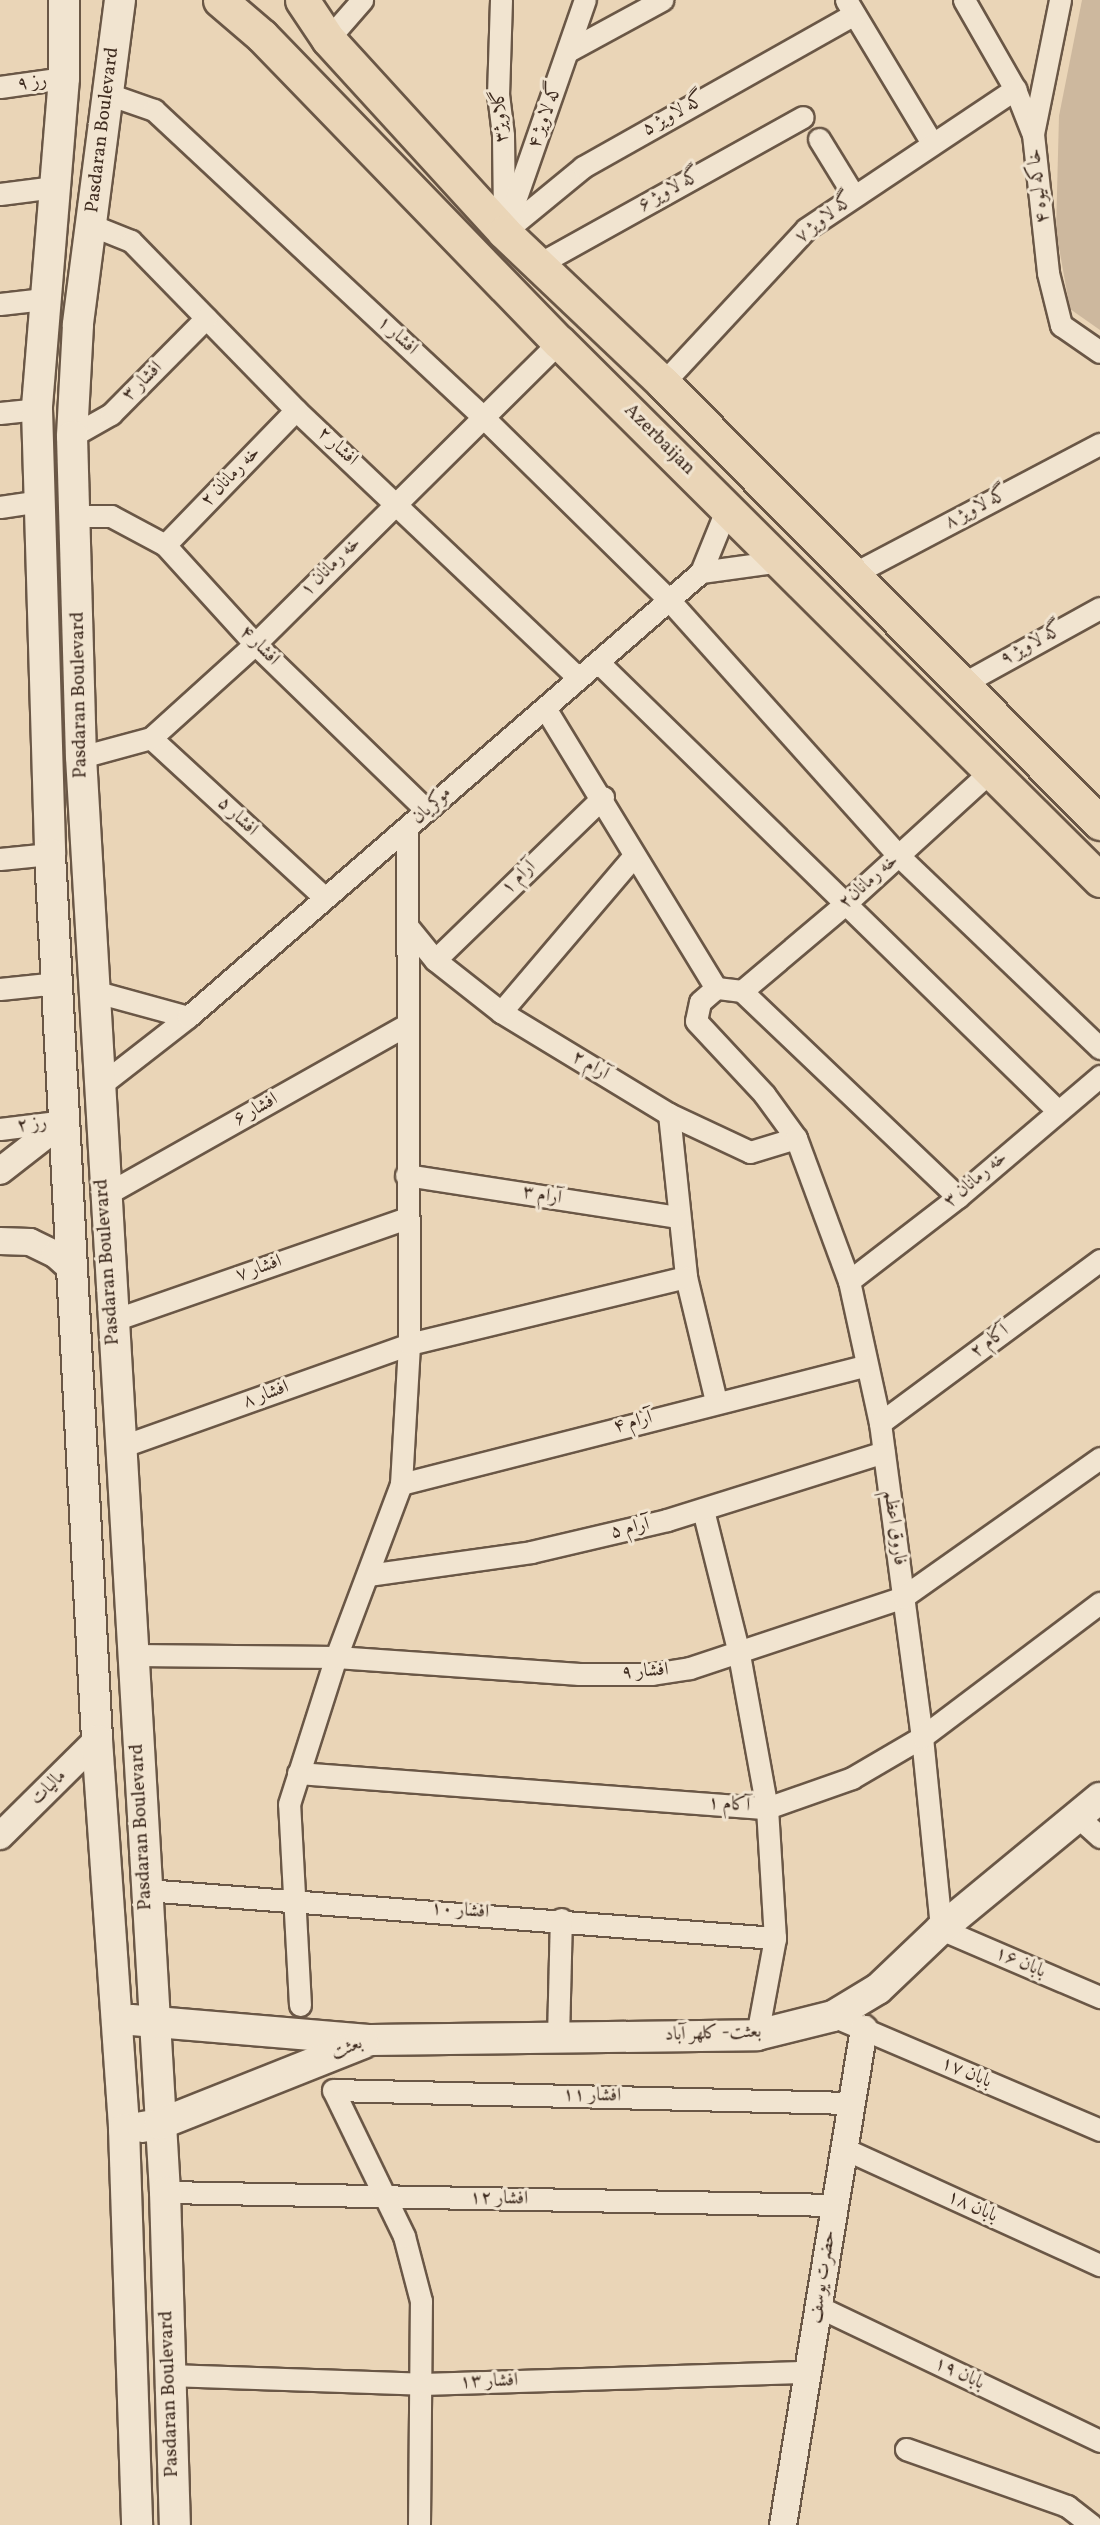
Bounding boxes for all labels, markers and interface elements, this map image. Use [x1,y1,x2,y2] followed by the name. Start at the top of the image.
[82,46,124,214] street label: Pasdaran Boulevard
[16,70,48,96] street label: رز ۹
[524,80,568,152] street label: گه لاویژ ۴
[639,88,709,142] street label: گه لاویژ ۵
[488,89,514,143] street label: گلاویژ۳
[1023,147,1055,225] street label: خاکه لیوه ۴
[635,164,705,218] street label: گه لاویژ ۶
[791,189,859,249] street label: گه لاویژ ۷
[372,312,422,360] street label: افشار ۱
[118,357,168,407] street label: افشار ۳
[619,400,699,480] street label: Azerbaijan
[312,423,362,471] street label: افشار ۲
[197,442,265,512] street label: خه رمانان ۲
[941,483,1013,535] street label: گه لاویژ ۸
[296,532,366,602] street label: خه رمانان ۱
[67,611,93,779] street label: Pasdaran Boulevard
[997,618,1067,672] street label: گه لاویژ ۹
[234,621,284,671] street label: افشار ۴
[408,782,456,830] street label: موکریان
[212,793,262,841] street label: افشار ۵
[835,850,903,914] street label: خه رمانان۲
[497,856,541,900] street label: آرام ۱
[567,1046,613,1086] street label: آرام ۲
[230,1089,282,1131] street label: افشار ۶
[16,1112,48,1138] street label: رز ۲
[940,1147,1012,1213] street label: خه رمانان ۳
[91,1178,125,1346] street label: Pasdaran Boulevard
[521,1182,563,1210] street label: آرام ۳
[233,1251,285,1287] street label: افشار ۷
[966,1320,1014,1364] street label: آکام ۲
[240,1376,292,1414] street label: افشار ۸
[611,1407,655,1439] street label: آرام ۴
[877,1489,911,1567] street label: فاروق اعظم
[608,1513,652,1545] street label: آرام ۵
[621,1659,669,1685] street label: افشار ۹
[126,1743,158,1911] street label: Pasdaran Boulevard
[26,1765,72,1811] street label: مالیات
[707,1792,751,1818] street label: آکام ۱
[430,1898,490,1924] street label: افشار ۱۰
[991,1942,1049,1984] street label: بابان ۱۶
[664,2021,762,2047] street label: بعثت- کلهر آباد
[328,2032,366,2066] street label: بعثت
[937,2052,995,2094] street label: بابان ۱۷
[563,2084,621,2108] street label: افشار ۱۱
[943,2186,1001,2228] street label: بابان ۱۸
[470,2187,528,2211] street label: افشار ۱۲
[804,2229,842,2325] street label: حضرت یوسف
[156,2310,184,2478] street label: Pasdaran Boulevard
[930,2353,988,2395] street label: بابان ۱۹
[459,2370,519,2394] street label: افشار ۱۳

